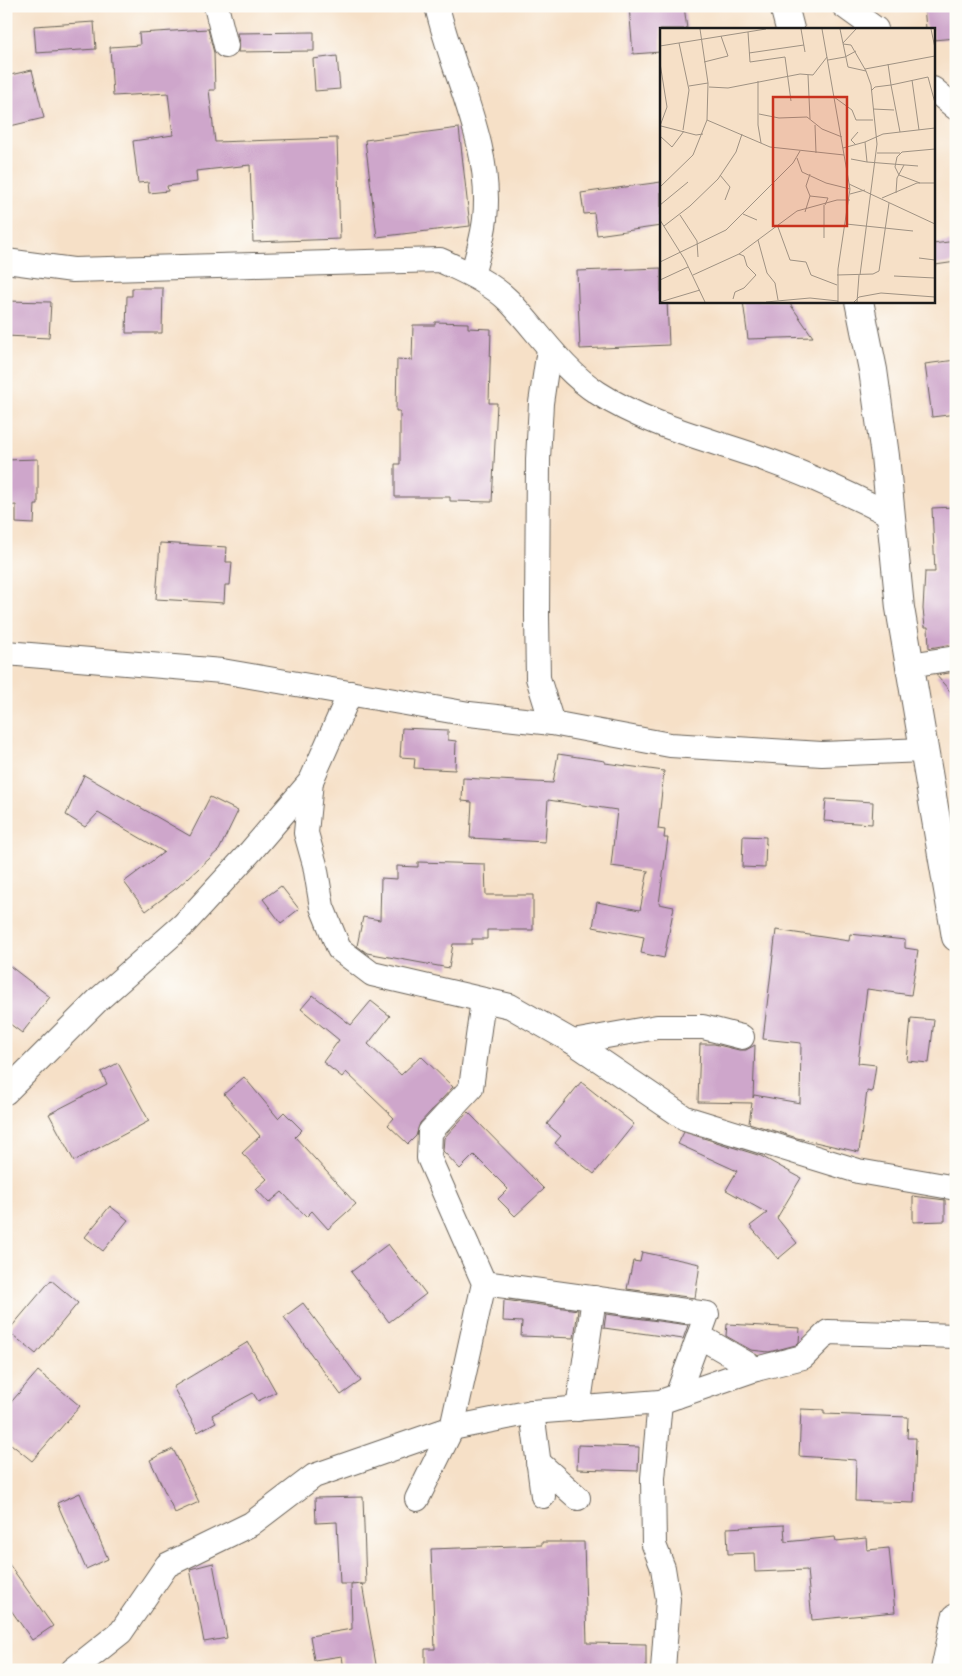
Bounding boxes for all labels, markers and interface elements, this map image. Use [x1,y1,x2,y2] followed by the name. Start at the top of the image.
[660,28,934,302] inset map

